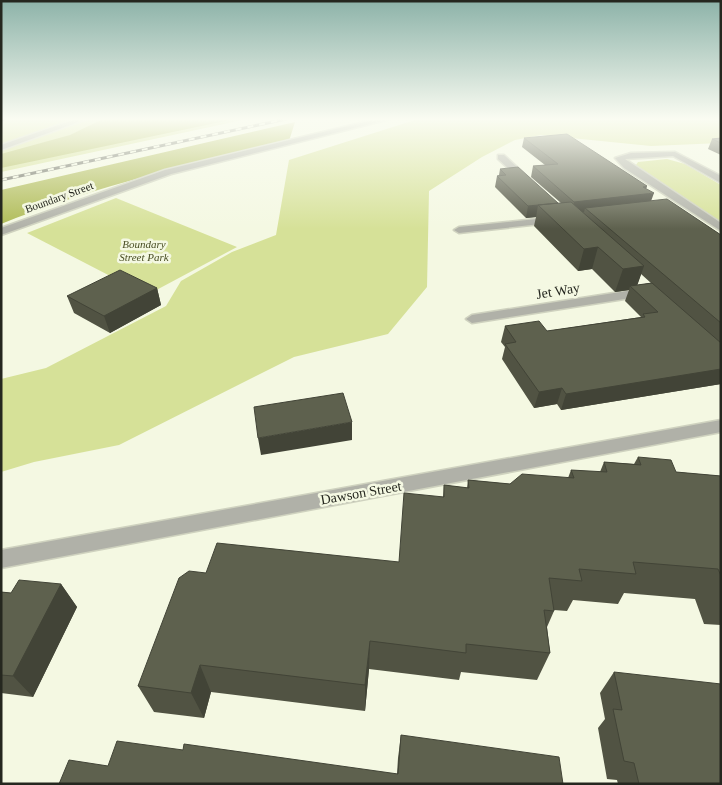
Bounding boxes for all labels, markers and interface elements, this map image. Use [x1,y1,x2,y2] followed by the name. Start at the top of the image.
[23,179,95,215] street label: Boundary Street
[119,238,170,263] park label: Boundary Street Park
[535,280,581,302] street label: Jet Way
[319,478,403,508] street label: Dawson Street

